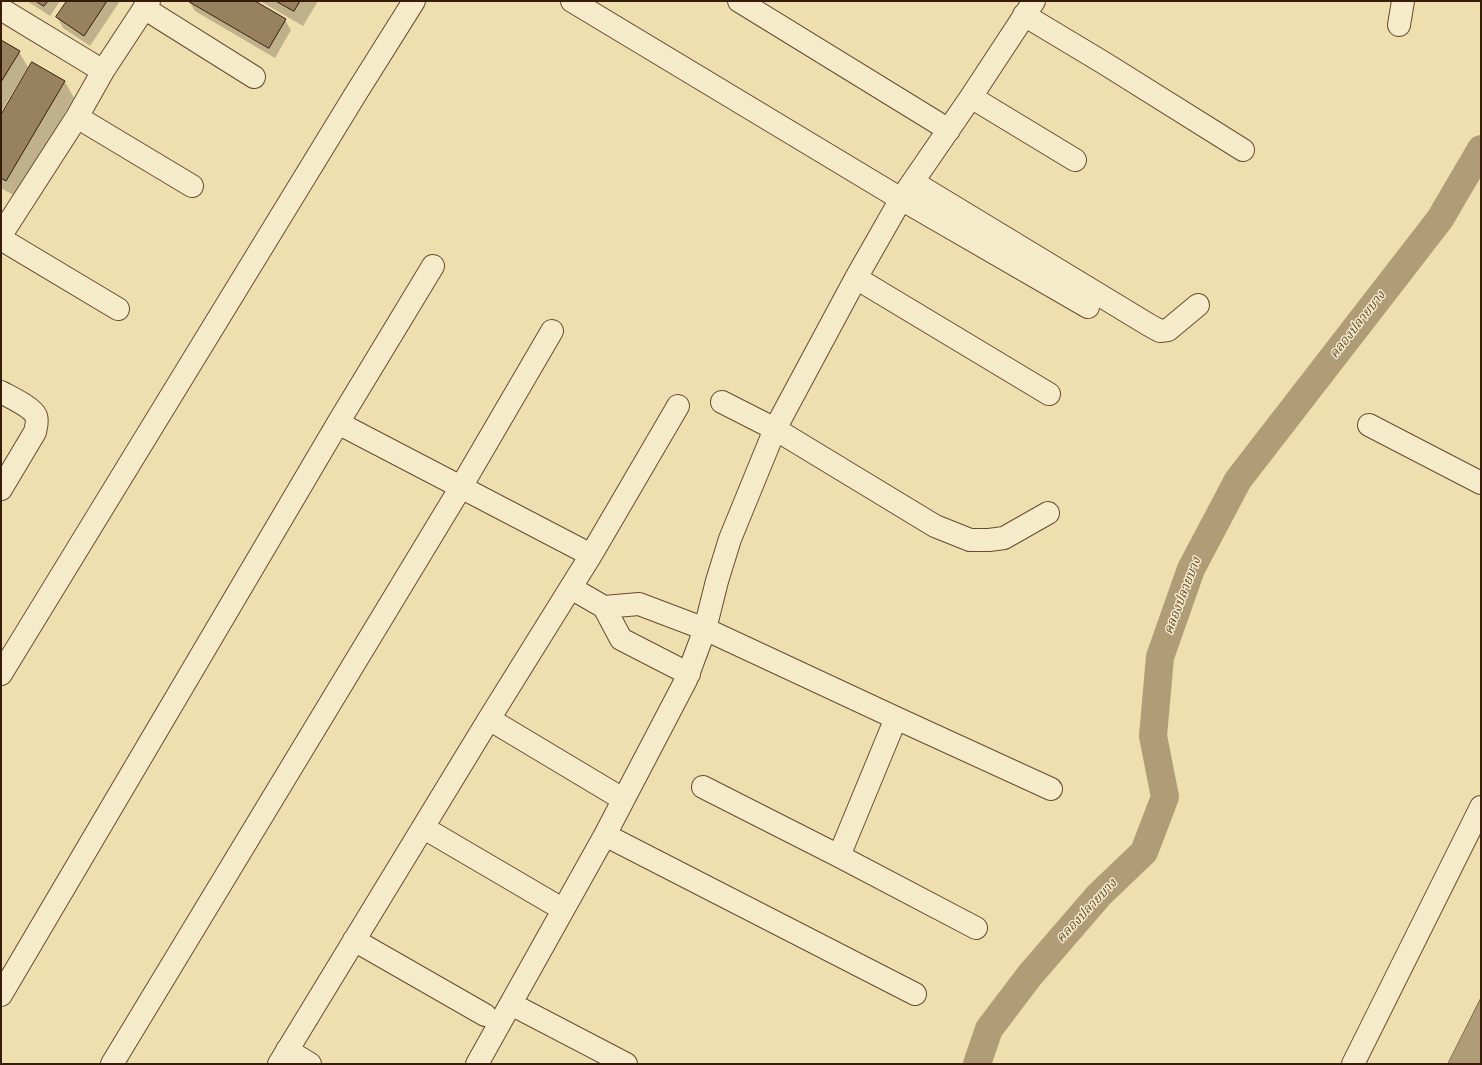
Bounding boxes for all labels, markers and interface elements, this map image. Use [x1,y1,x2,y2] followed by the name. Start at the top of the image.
[1327,288,1389,362] water label: คลองปลายบาง
[1161,555,1205,637] water label: คลองปลายบาง
[1054,876,1120,946] water label: คลองปลายบาง

